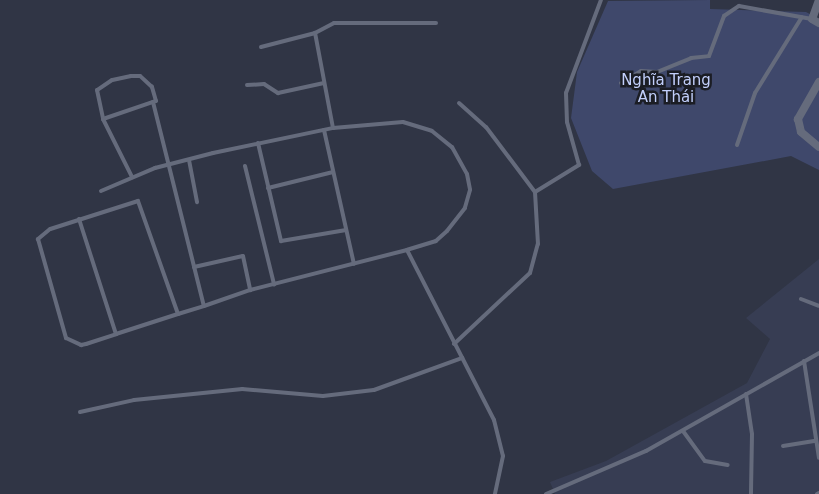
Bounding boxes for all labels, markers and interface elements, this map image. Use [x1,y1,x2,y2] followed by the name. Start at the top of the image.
[621,71,711,106] park label: Nghĩa Trang An Thái

